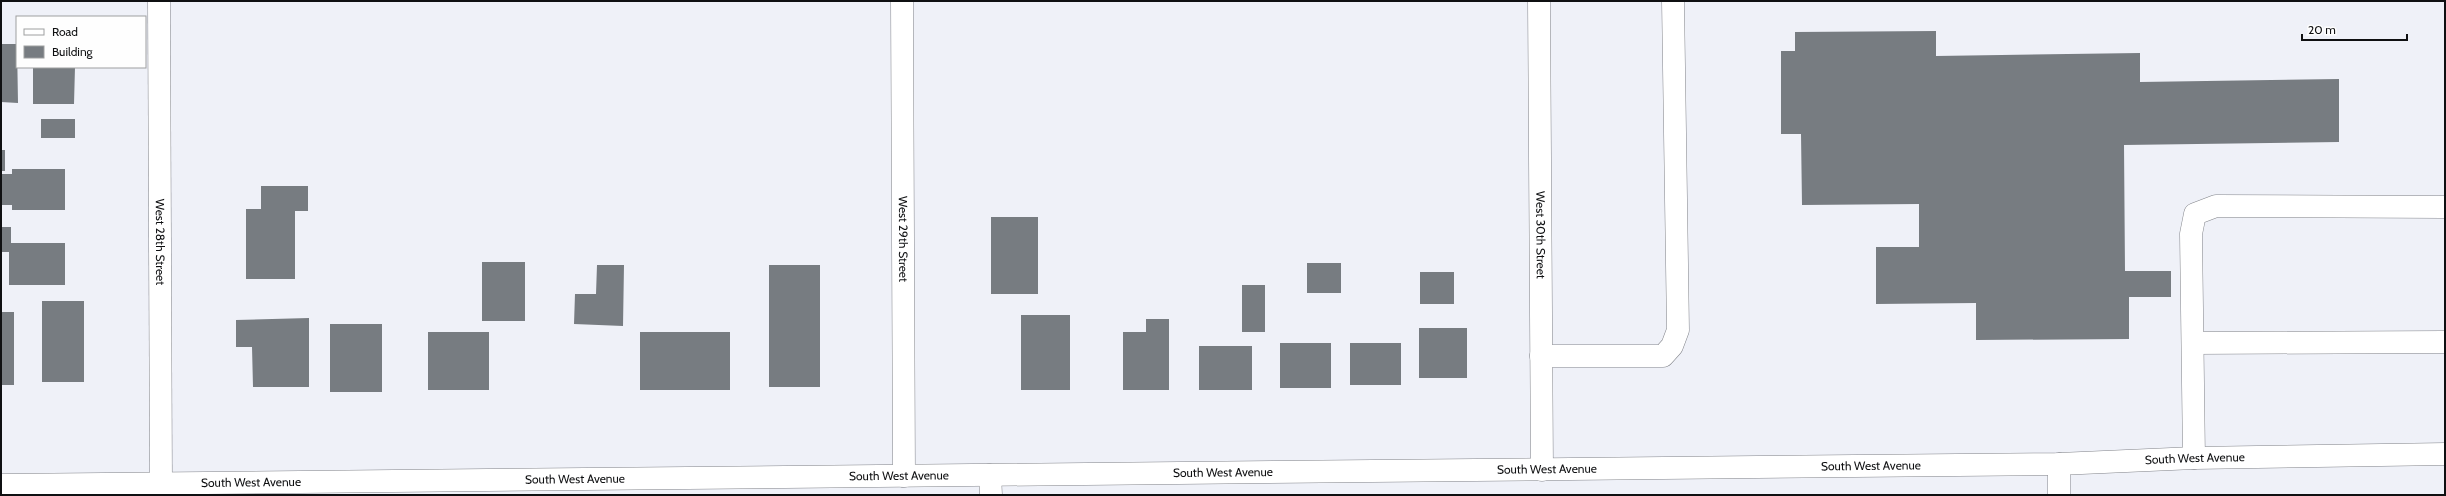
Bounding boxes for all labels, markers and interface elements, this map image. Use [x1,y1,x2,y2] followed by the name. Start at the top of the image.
[16,16,146,68] legend
[2302,16,2407,42] scale bar
[2308,22,2336,37] text: 20 m
[52,24,78,39] text: Road
[52,44,94,59] text: Building
[1533,191,1549,279] street label: West 30th Street
[896,196,911,282] street label: West 29th Street
[153,199,168,285] street label: West 28th Street
[2144,449,2245,467] street label: South West Avenue
[1821,457,1921,473] street label: South West Avenue
[1497,461,1597,477] street label: South West Avenue
[1173,464,1273,480] street label: South West Avenue
[849,467,949,483] street label: South West Avenue
[525,471,625,487] street label: South West Avenue
[201,474,301,490] street label: South West Avenue

